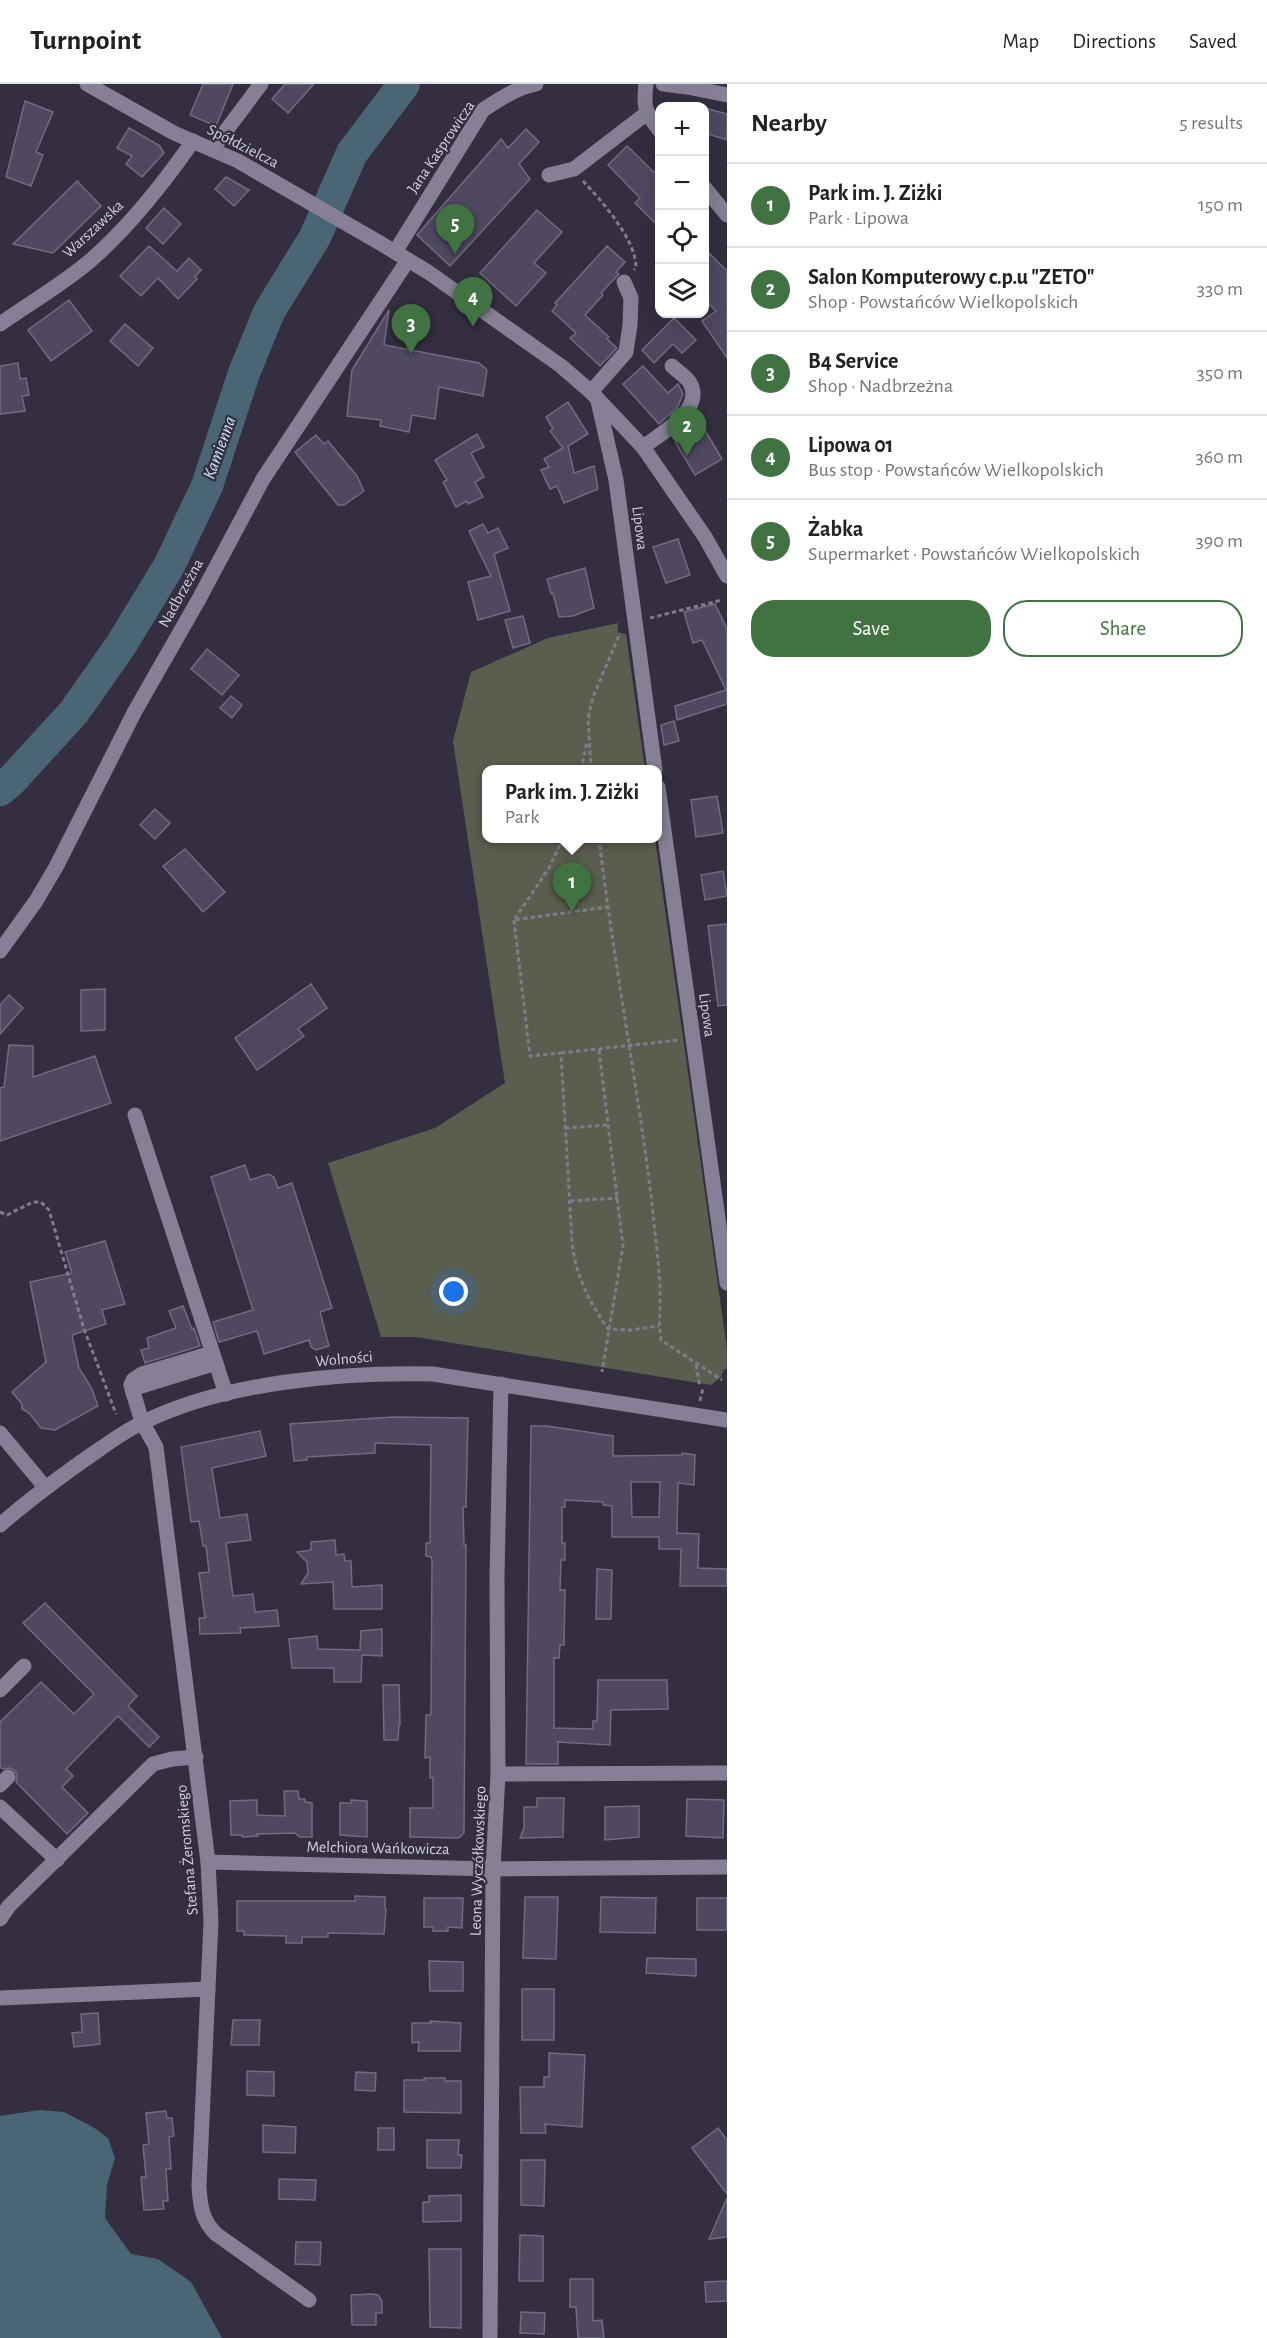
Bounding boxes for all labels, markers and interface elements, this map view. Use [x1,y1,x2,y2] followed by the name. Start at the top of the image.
[30,27,141,55] text: Turnpoint
[1003,31,1039,52] text: Map
[1072,31,1156,52] text: Directions
[1189,31,1237,52] text: Saved
[404,98,478,196] street label: Jana Kasprowicza
[655,102,709,318] map controls
[655,102,709,156] button: +
[751,110,827,136] text: Nearby
[1179,113,1243,133] text: 5 results
[205,121,281,171] street label: Spółdzielcza
[655,156,709,210] button: −
[808,182,942,204] text: Park im. J. Ziżki
[767,195,774,215] text: 1
[1198,195,1243,215] text: 150 m
[60,197,126,261] street label: Warszawska
[436,204,474,254] pin: 5
[808,208,909,228] text: Park · Lipowa
[655,210,709,264] button: locate
[655,264,709,318] button: layers
[808,266,1094,288] text: Salon Komputerowy c.p.u "ZETO"
[454,278,492,327] pin: 4
[766,279,775,299] text: 2
[1197,279,1243,299] text: 330 m
[808,292,1078,312] text: Shop · Powstańców Wielkopolskich
[392,304,430,354] pin: 3
[808,350,898,372] text: B4 Service
[766,363,775,383] text: 3
[1197,363,1243,383] text: 350 m
[808,376,953,396] text: Shop · Nadbrzeżna
[668,406,706,456] pin: 2
[200,414,240,482] water label: Kamienna
[808,434,894,456] text: Lipowa 01
[765,447,776,467] text: 4
[1196,447,1243,467] text: 360 m
[808,460,1104,480] text: Bus stop · Powstańców Wielkopolskich
[629,505,651,551] street label: Lipowa
[808,518,863,540] text: Żabka
[766,531,775,551] text: 5
[1196,531,1243,551] text: 390 m
[808,544,1140,564] text: Supermarket · Powstańców Wielkopolskich
[156,556,206,630] street label: Nadbrzeżna
[751,600,991,657] button: Save
[1003,600,1243,657] button: Share
[482,765,662,843] popup
[505,781,639,803] text: Park im. J. Ziżki
[505,807,539,827] text: Park
[552,862,592,912] pin: 1
[696,992,718,1038] street label: Lipowa
[439,1277,468,1306] your location
[315,1349,373,1369] street label: Wolności
[171,1784,201,1916] street label: Stefana Żeromskiego
[467,1785,490,1936] street label: Leona Wyczółkowskiego
[306,1839,450,1857] street label: Melchiora Wańkowicza

